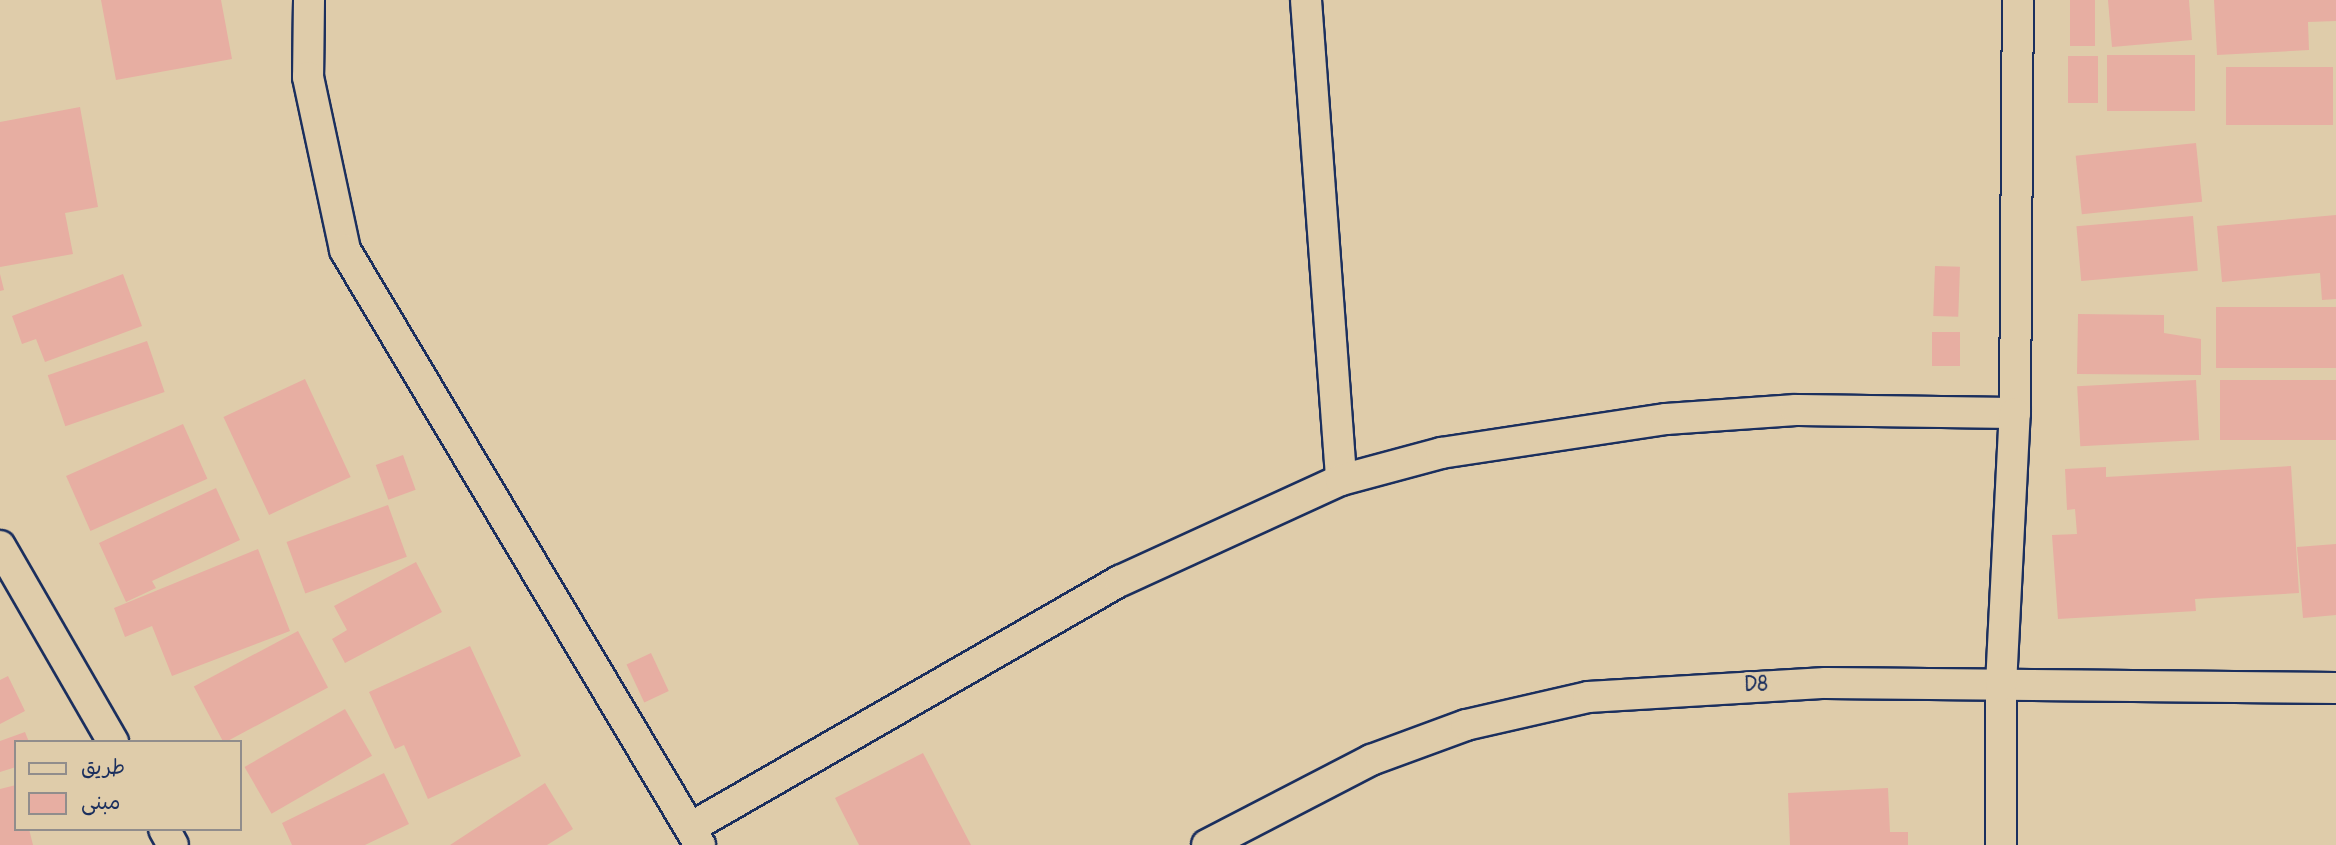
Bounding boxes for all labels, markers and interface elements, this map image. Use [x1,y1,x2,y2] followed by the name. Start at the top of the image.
[1744,672,1768,698] street label: D8
[14,740,242,831] legend
[81,754,125,781] text: طريق
[81,789,120,816] text: مبنى

